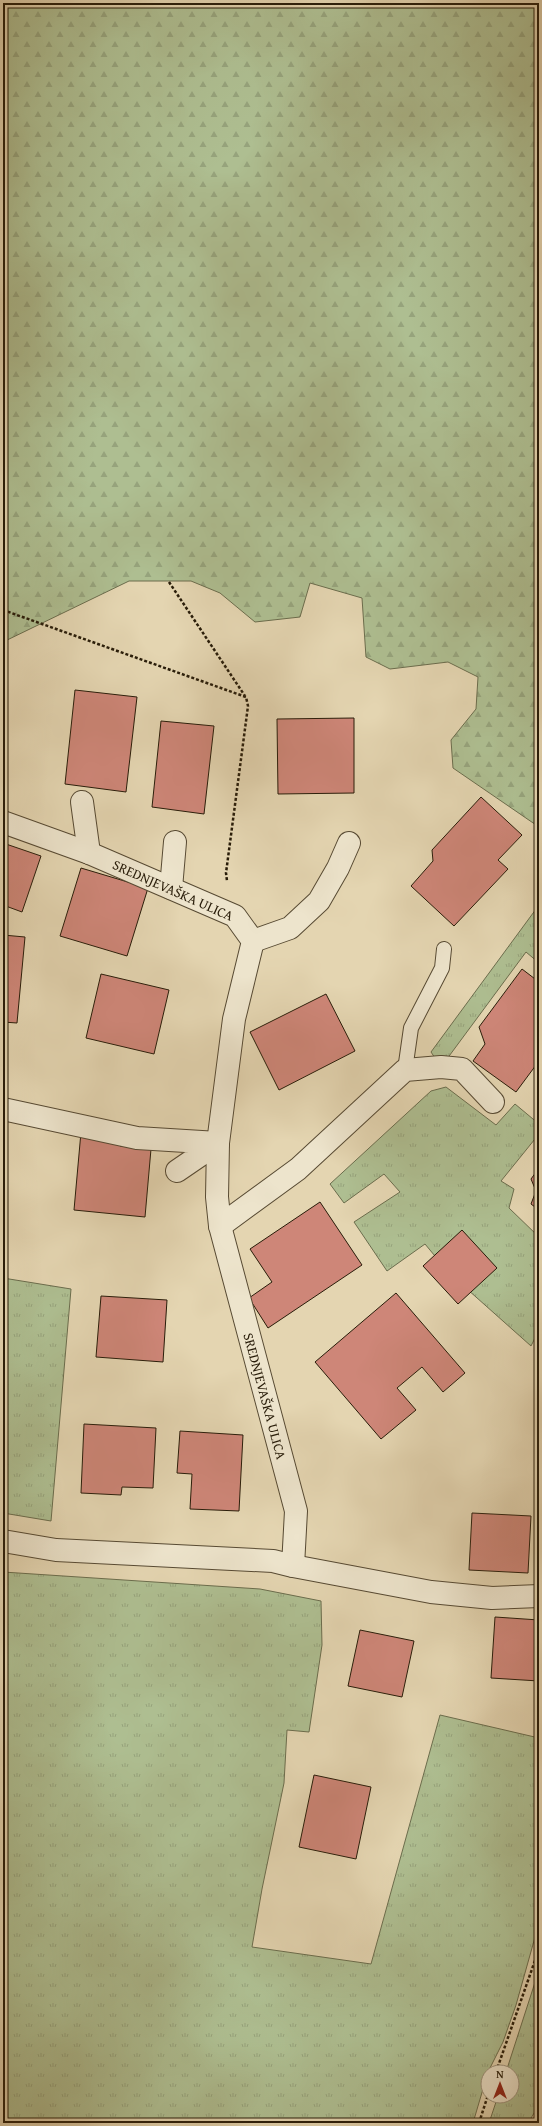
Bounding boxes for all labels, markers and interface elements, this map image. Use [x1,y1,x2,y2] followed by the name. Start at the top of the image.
[109,854,237,926] street label: SREDNJEVAŠKA ULICA
[238,1331,292,1462] street label: SREDNJEVAŠKA ULICA
[480,2064,520,2104] north arrow
[496,2066,504,2082] text: N

